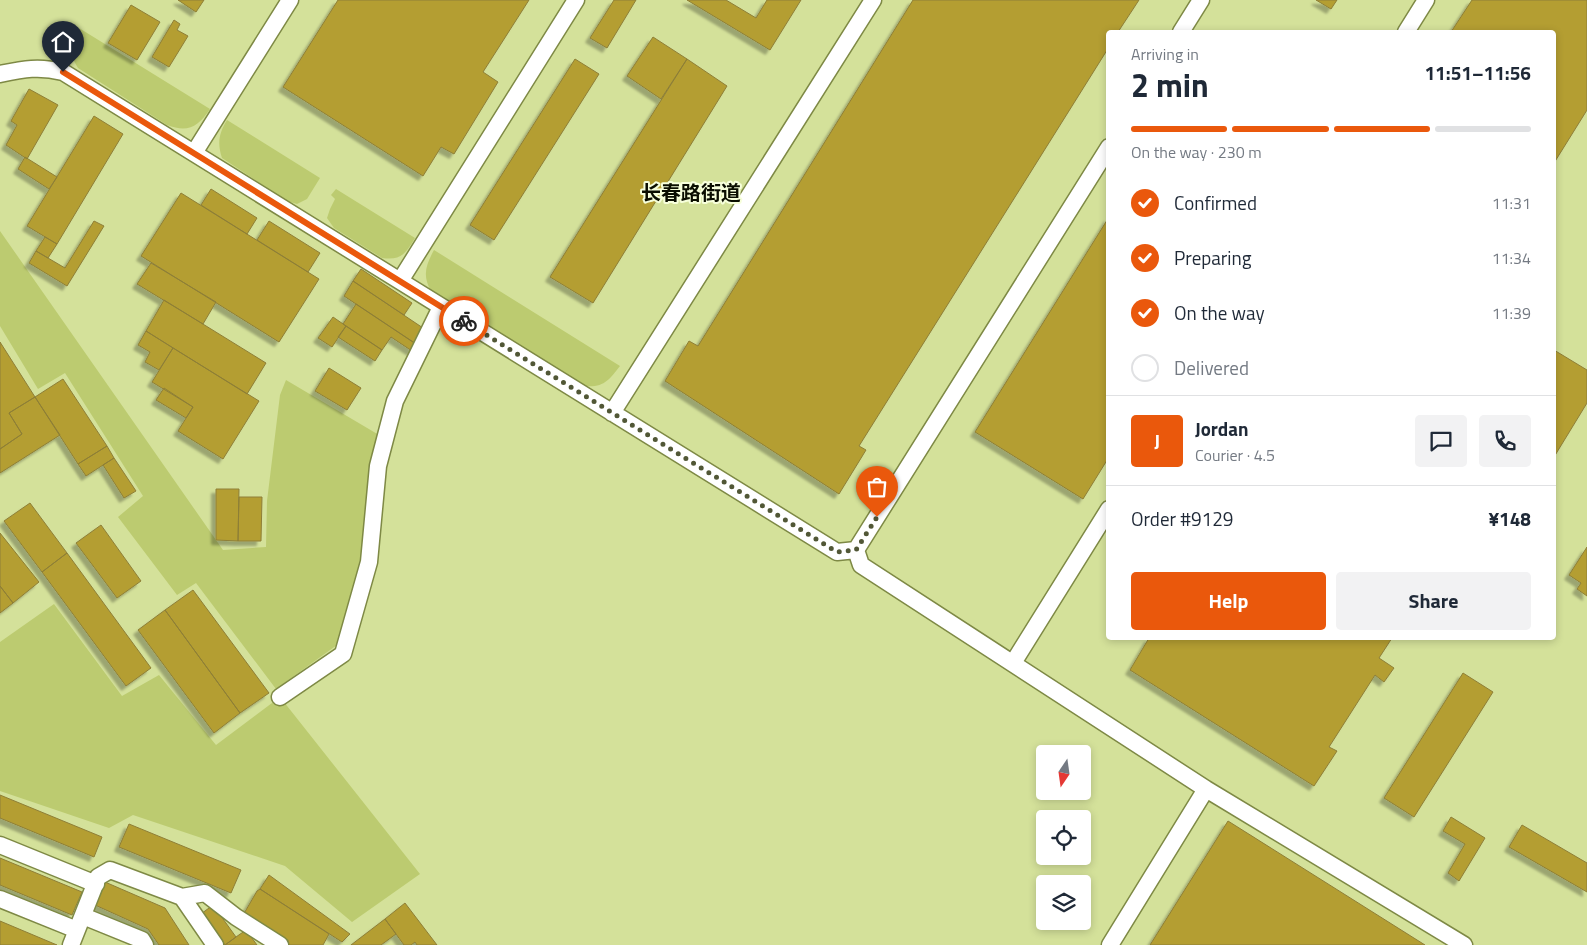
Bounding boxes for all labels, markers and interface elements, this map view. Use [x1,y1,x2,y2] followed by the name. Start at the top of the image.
[42,21,84,72] pin
[49,28,77,56] icon: home
[1131,42,1199,66] text: Arriving in
[1424,58,1531,87] text: 11:51–11:56
[1131,61,1209,109] text: 2 min
[1131,140,1262,164] text: On the way · 230 m
[641,177,741,208] district label: 长春路街道
[1174,188,1257,217] text: Confirmed
[1131,189,1159,217] icon: check
[1492,191,1531,215] text: 11:31
[1174,243,1251,272] text: Preparing
[1131,244,1159,272] icon: check
[1492,246,1531,270] text: 11:34
[439,296,489,346] courier
[1174,298,1265,327] text: On the way
[1131,299,1159,327] icon: check
[1492,301,1531,325] text: 11:39
[450,307,478,335] icon: bike
[1174,353,1249,382] text: Delivered
[1195,414,1248,443] text: Jordan
[1415,415,1467,467] button: chat
[1479,415,1531,467] button: phone
[1154,426,1160,455] text: J
[1195,443,1275,467] text: Courier · 4.5
[856,466,898,517] pin
[863,473,891,501] icon: bag
[1131,504,1233,533] text: Order #9129
[1488,504,1531,533] text: ¥148
[1131,572,1326,630] button: Help
[1336,572,1531,630] button: Share
[1036,745,1091,800] north arrow
[1036,745,1091,930] map controls
[1036,810,1091,865] button: locate
[1036,875,1091,930] button: layers

